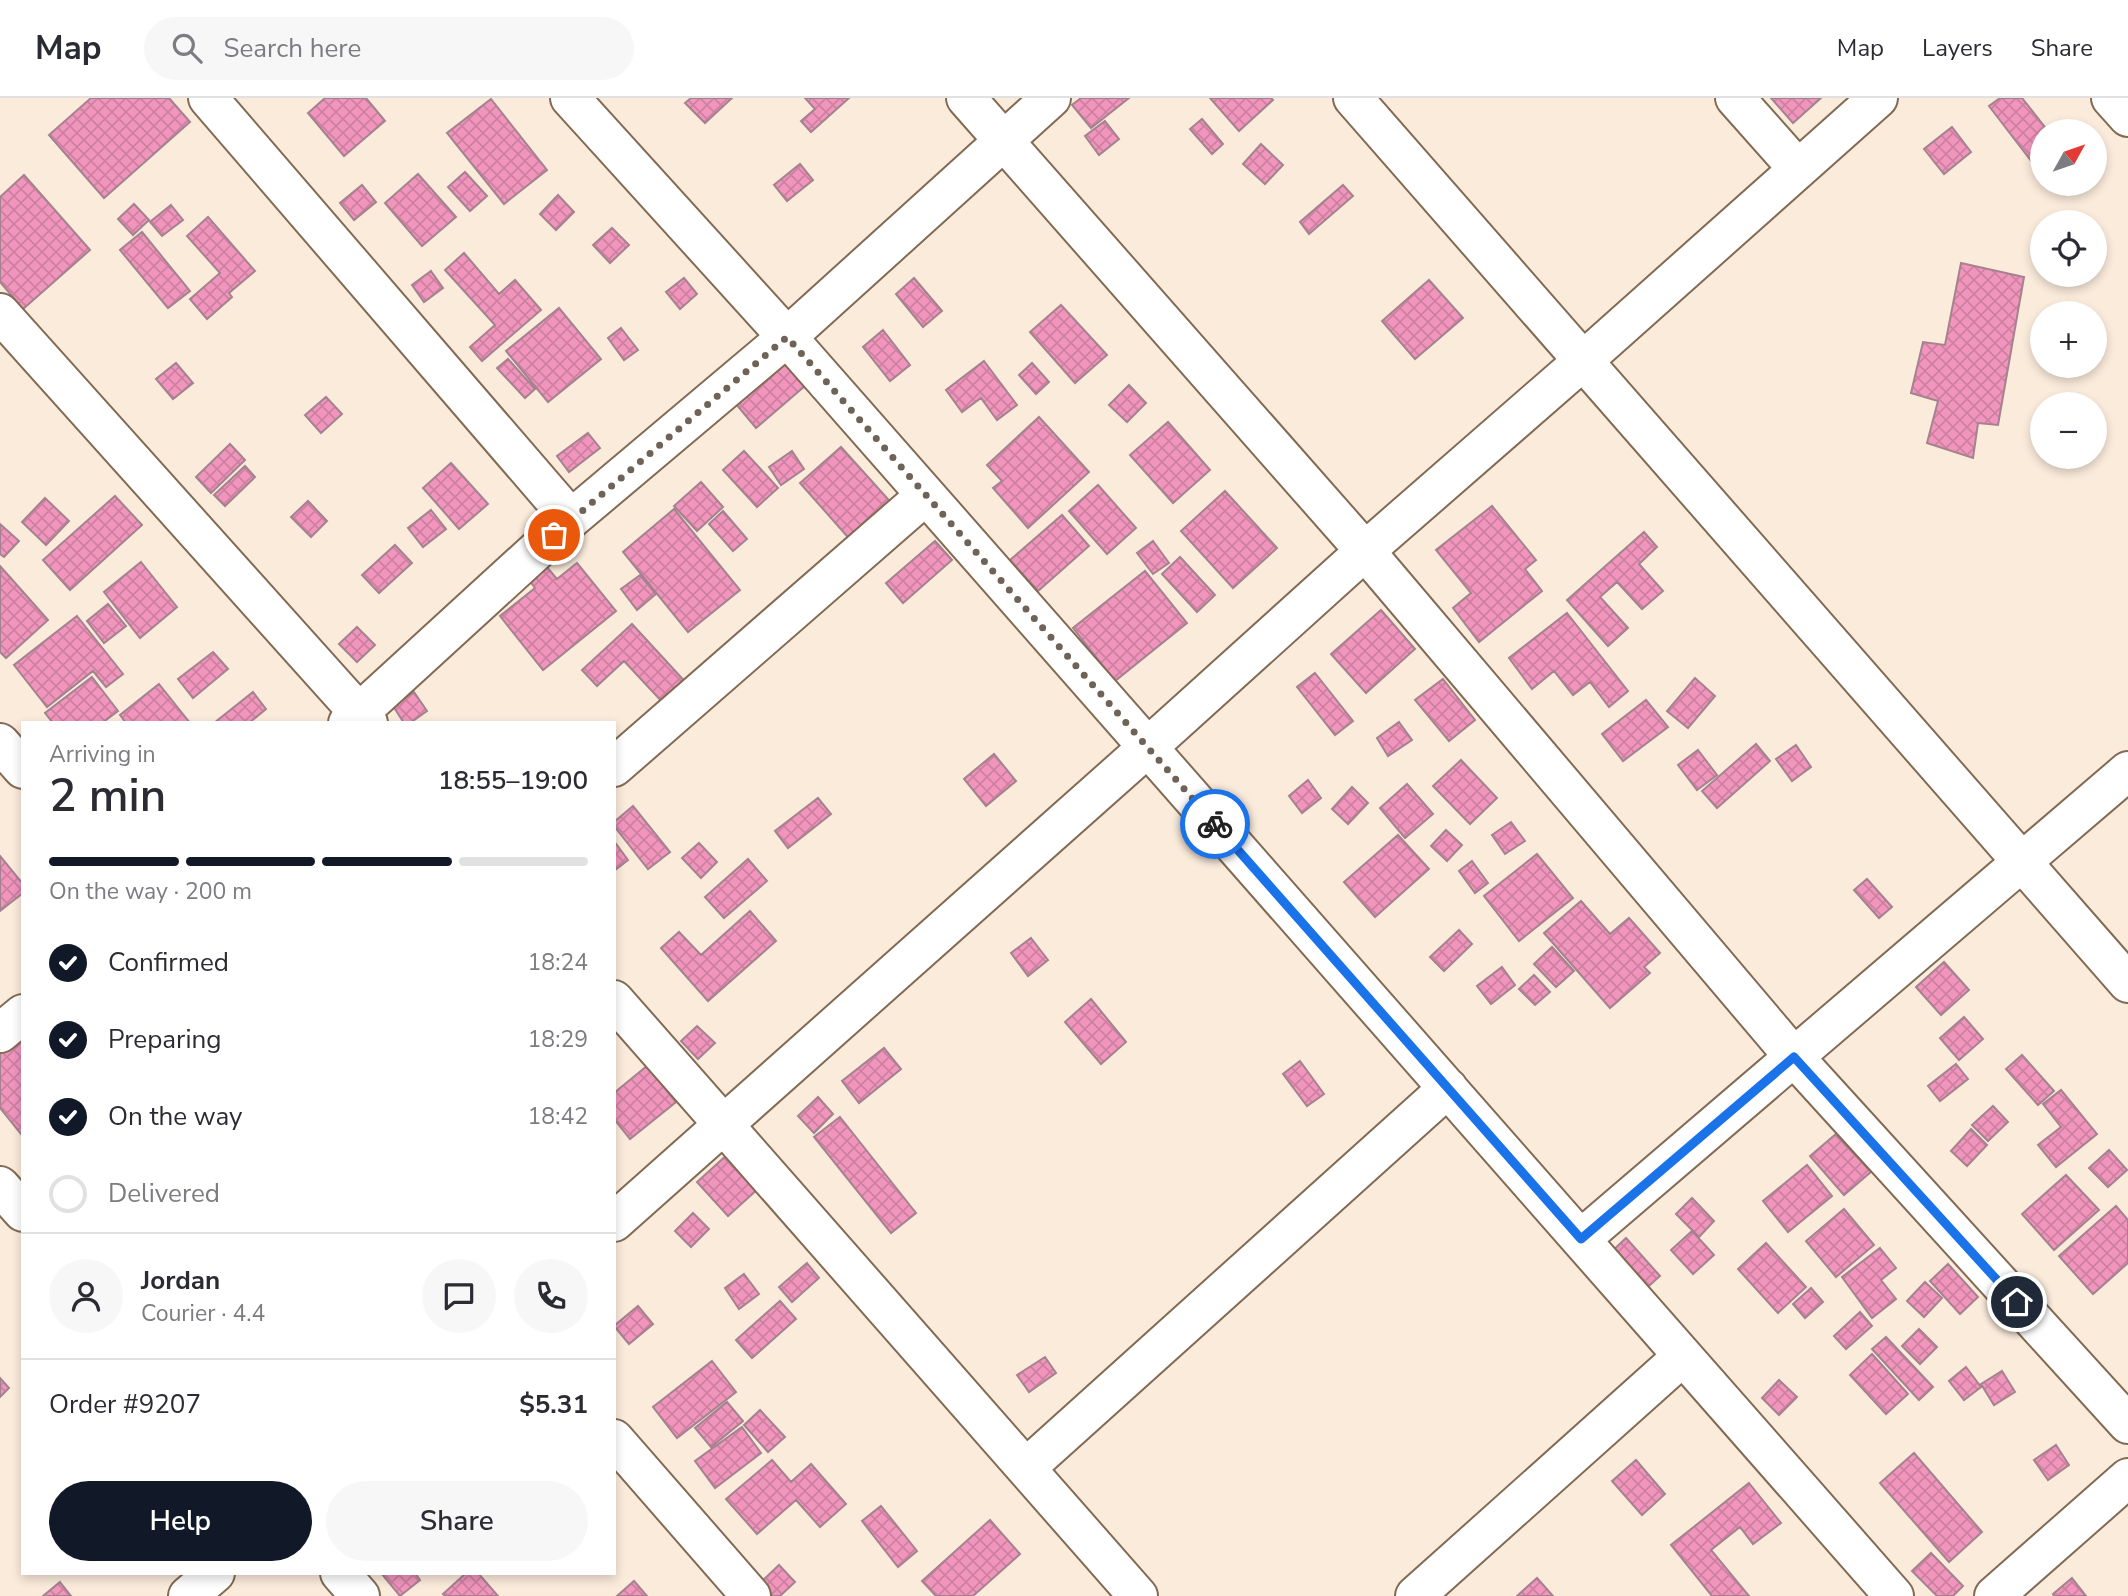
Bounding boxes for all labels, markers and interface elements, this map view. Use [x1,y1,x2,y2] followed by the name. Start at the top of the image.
[144,17,634,80] search box
[35,26,102,71] text: Map
[168,29,206,67] icon: search
[224,31,361,66] text: Search here
[1837,32,1884,64] text: Map
[1922,32,1993,64] text: Layers
[2031,32,2093,64] text: Share
[2030,119,2107,196] north arrow
[2030,119,2107,469] map controls
[2030,210,2107,287] button: locate
[2030,301,2107,378] button: +
[2030,392,2107,469] button: −
[524,505,584,565] pin
[535,516,573,554] icon: bag
[49,739,156,770] text: Arriving in
[438,763,588,798] text: 18:55–19:00
[49,764,166,827] text: 2 min
[1180,789,1250,859] courier
[1196,805,1234,843] icon: bike
[49,876,252,907] text: On the way · 200 m
[49,944,87,982] icon: check
[108,945,229,980] text: Confirmed
[528,947,588,978] text: 18:24
[49,1021,87,1059] icon: check
[108,1022,221,1057] text: Preparing
[528,1024,588,1055] text: 18:29
[49,1098,87,1136] icon: check
[108,1099,242,1134] text: On the way
[528,1101,588,1132] text: 18:42
[108,1176,220,1211] text: Delivered
[49,1259,123,1333] button: person
[422,1259,496,1333] button: chat
[514,1259,588,1333] button: phone
[141,1263,220,1298] text: Jordan
[1987,1272,2047,1332] pin
[1998,1283,2036,1321] icon: home
[141,1298,265,1329] text: Courier · 4.4
[49,1387,201,1422] text: Order #9207
[519,1387,588,1422] text: $5.31
[49,1481,312,1561] button: Help
[326,1481,588,1561] button: Share

